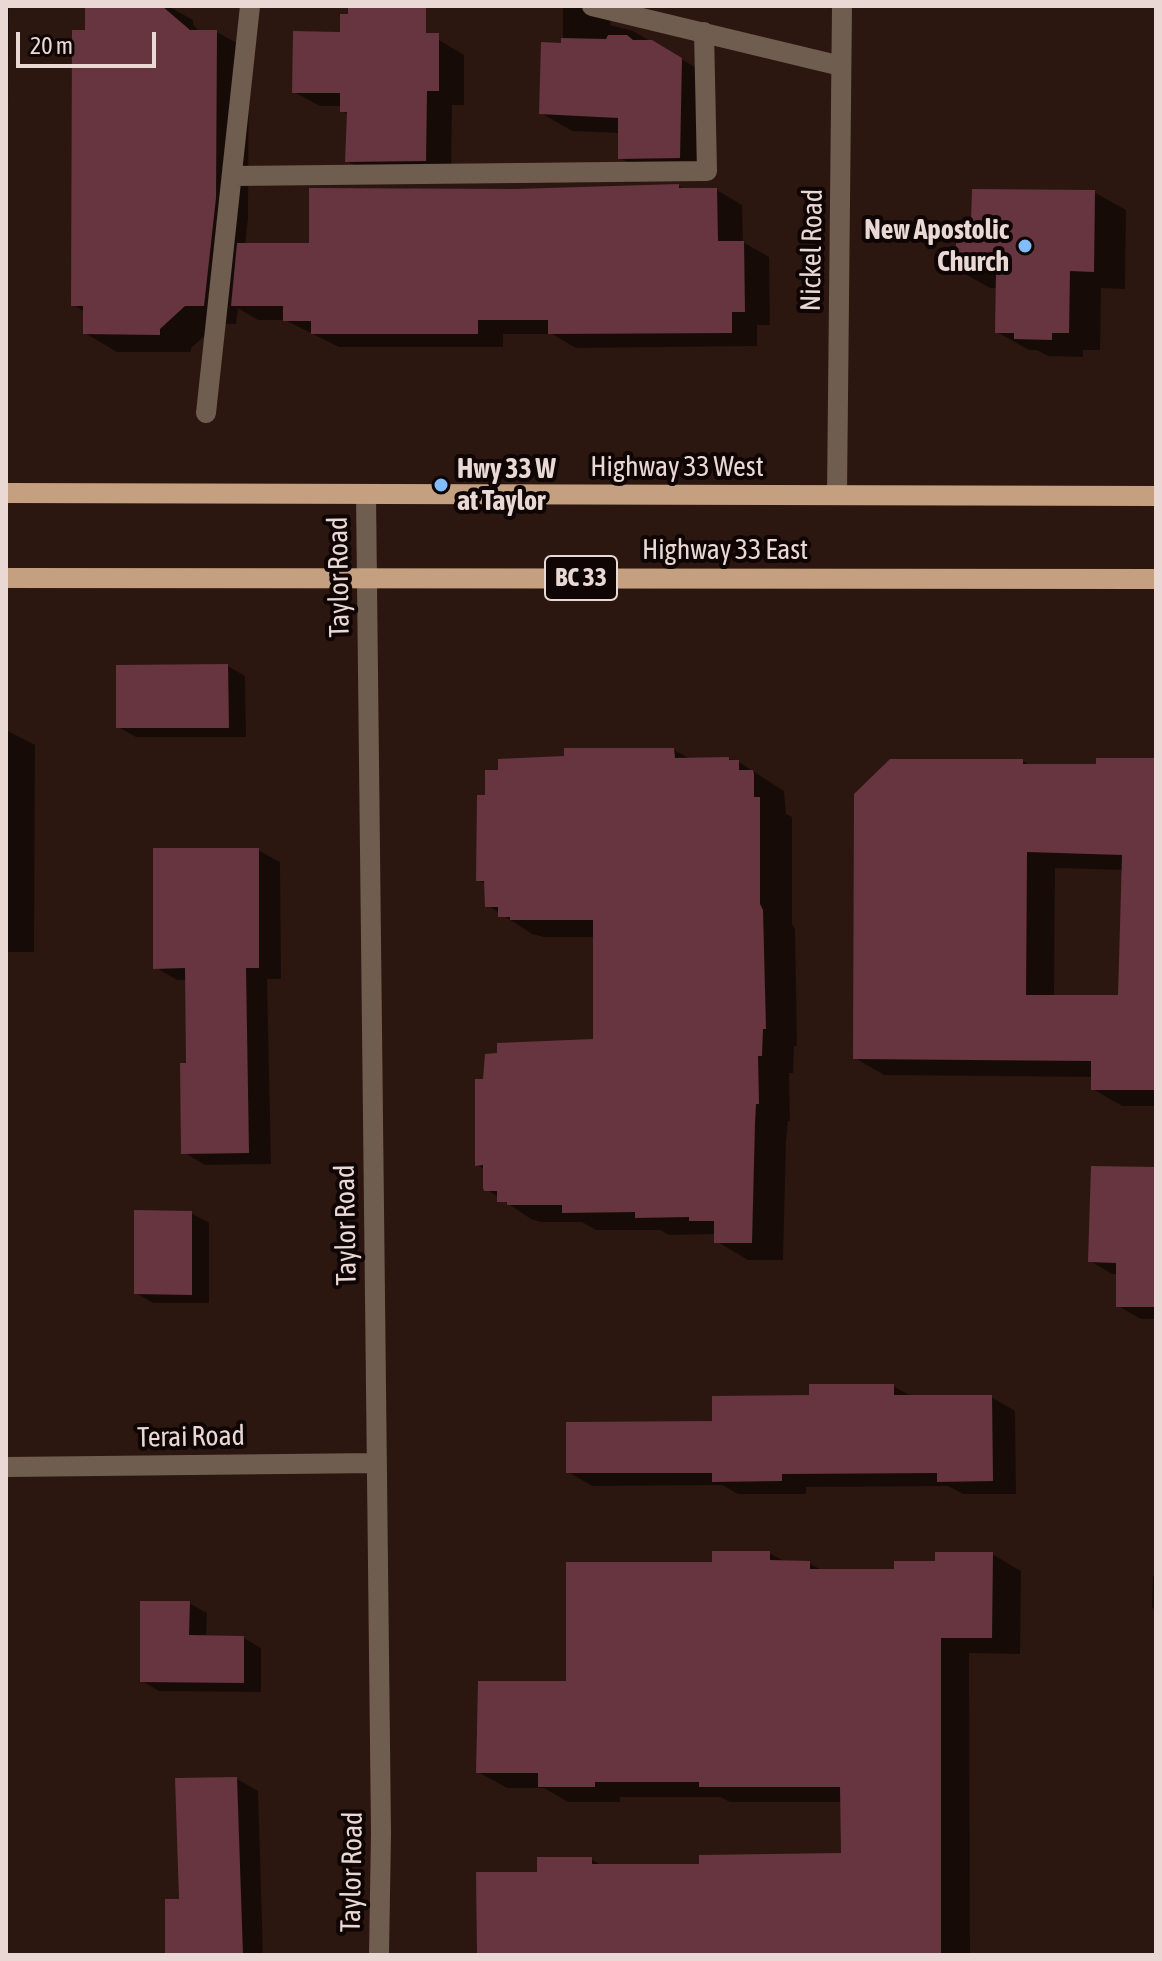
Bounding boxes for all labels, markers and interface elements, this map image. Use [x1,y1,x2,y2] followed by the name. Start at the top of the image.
[20,16,160,66] scale bar
[30,32,73,59] text: 20 m
[794,188,830,312] street label: Nickel Road
[864,213,1009,279] place label: New Apostolic Church
[1016,237,1034,255] marker: New Apostolic Church
[590,450,764,484] street label: Highway 33 West
[457,452,556,518] place label: Hwy 33 W at Taylor
[432,476,450,494] marker: Hwy 33 W at Taylor
[321,516,357,638] street label: Taylor Road
[642,533,808,567] street label: Highway 33 East
[545,556,617,600] road number: BC 33
[328,1164,364,1286] street label: Taylor Road
[137,1419,245,1455] street label: Terai Road
[334,1811,370,1933] street label: Taylor Road

